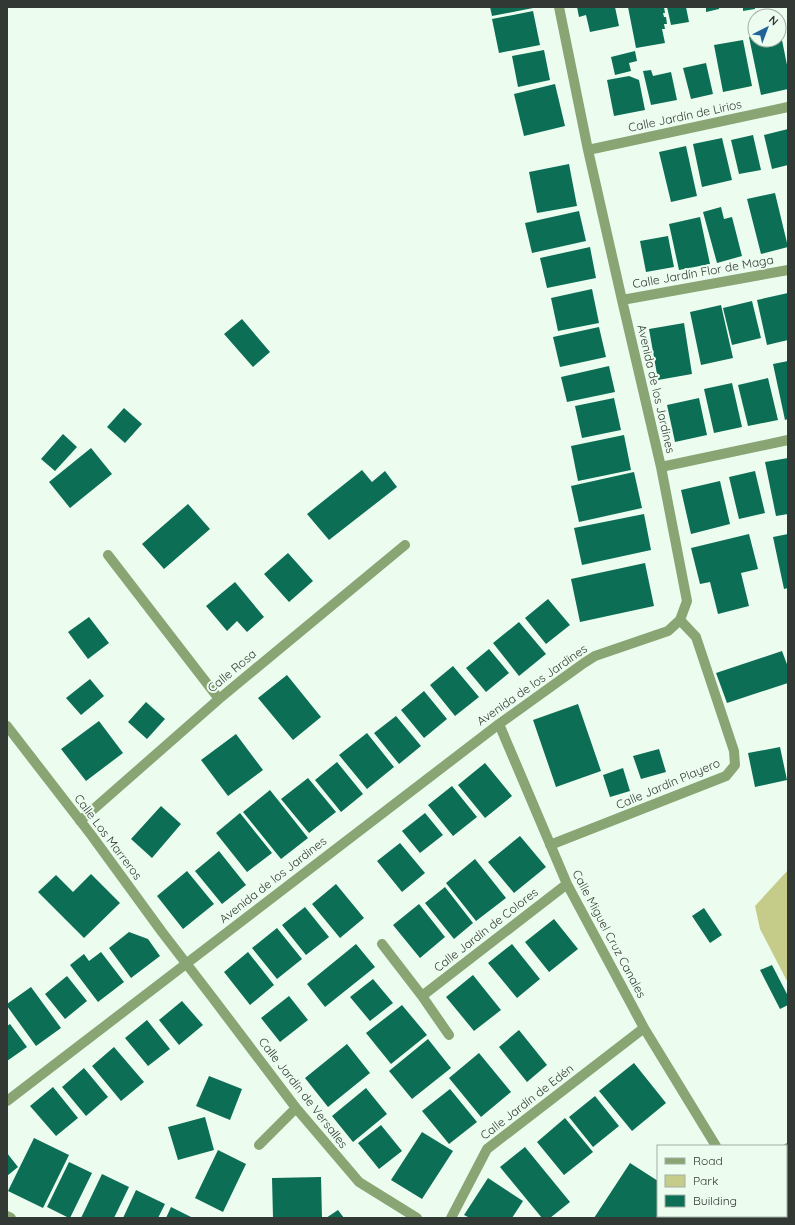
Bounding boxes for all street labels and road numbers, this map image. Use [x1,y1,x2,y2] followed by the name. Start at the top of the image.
[627,96,743,135] street label: Calle Jardín de Lirios
[631,252,775,291] street label: Calle Jardín Flor de Maga
[634,323,679,455] street label: Avenida de los Jardines
[474,640,590,728] street label: Avenida de los Jardines
[204,646,259,695] street label: Calle Rosa
[614,755,722,812] street label: Calle Jardín Playero
[71,791,146,883] street label: Calle Los Marreros
[216,833,329,926] street label: Avenida de los Jardines
[569,867,650,1001] street label: Calle Miguel Cruz Canales
[431,884,541,975] street label: Calle Jardín de Colores
[256,1034,351,1151] street label: Calle Jardín de Versalles
[477,1061,576,1143] street label: Calle Jardín de Edén

